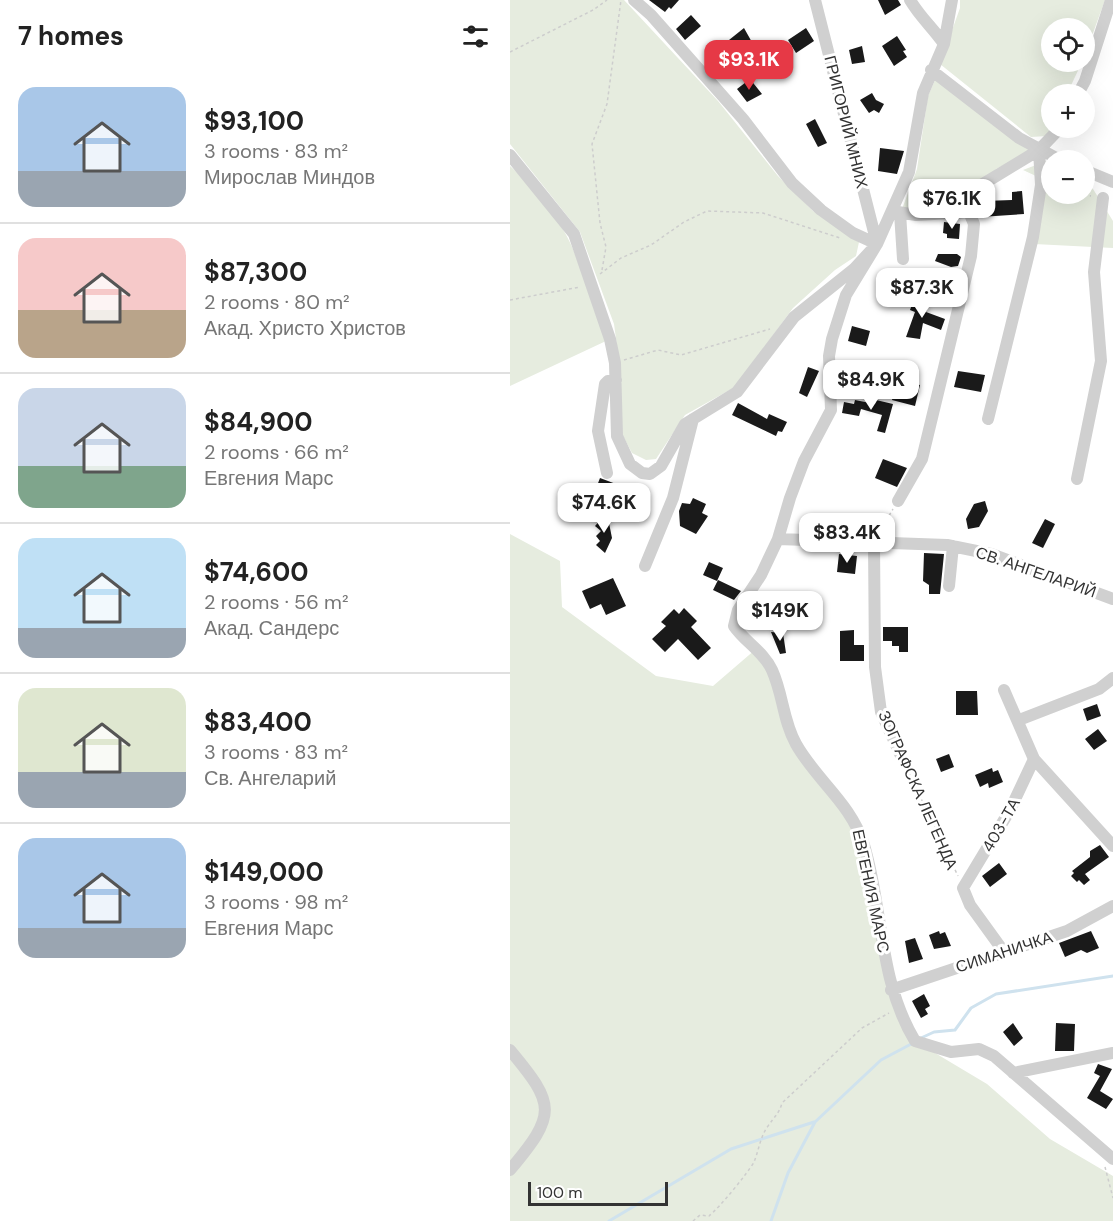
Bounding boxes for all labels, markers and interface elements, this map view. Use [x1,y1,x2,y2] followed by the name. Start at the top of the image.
[1041,18,1095,204] map controls
[1041,18,1095,72] button: locate
[18,19,124,53] text: 7 homes
[459,20,492,53] icon: filters
[700,40,798,91] pin: $93.1K
[718,46,780,72] text: $93.1K
[819,53,873,191] street label: ГРИГОРИЙ МНИХ
[1041,84,1095,138] button: +
[204,104,304,138] text: $93,100
[66,111,138,183] icon: home
[204,138,348,164] text: 3 rooms · 83 m²
[1041,150,1095,204] button: −
[204,164,375,190] text: Мирослав Миндов
[903,179,1001,230] pin: $76.1K
[922,185,982,211] text: $76.1K
[204,255,307,289] text: $87,300
[66,262,138,334] icon: home
[873,268,971,319] pin: $87.3K
[890,274,954,300] text: $87.3K
[204,289,350,315] text: 2 rooms · 80 m²
[204,315,406,341] text: Акад. Христо Христов
[822,360,920,411] pin: $84.9K
[837,366,905,392] text: $84.9K
[204,405,313,439] text: $84,900
[66,412,138,484] icon: home
[204,439,349,465] text: 2 rooms · 66 m²
[204,465,333,491] text: Евгения Марс
[555,483,653,534] pin: $74.6K
[572,489,636,515] text: $74.6K
[798,513,896,564] pin: $83.4K
[813,519,881,545] text: $83.4K
[973,542,1099,602] street label: СВ. АНГЕЛАРИЙ
[204,555,309,589] text: $74,600
[66,562,138,634] icon: home
[204,589,349,615] text: 2 rooms · 56 m²
[738,591,822,642] pin: $149K
[751,597,809,623] text: $149K
[204,615,339,641] text: Акад. Сандерс
[204,705,312,739] text: $83,400
[873,707,963,873] street label: ЗОГРАФСКА ЛЕГЕНДА
[66,712,138,784] icon: home
[204,739,348,765] text: 3 rooms · 83 m²
[204,765,336,791] text: Св. Ангеларий
[977,794,1025,856] street label: 403-ТА
[848,827,894,955] street label: ЕВГЕНИЯ МАРС
[204,855,324,889] text: $149,000
[66,862,138,934] icon: home
[204,889,348,915] text: 3 rooms · 98 m²
[204,915,333,941] text: Евгения Марс
[953,926,1055,978] street label: СИМАНИЧКА
[528,1179,668,1206] scale bar
[537,1182,582,1203] text: 100 m

